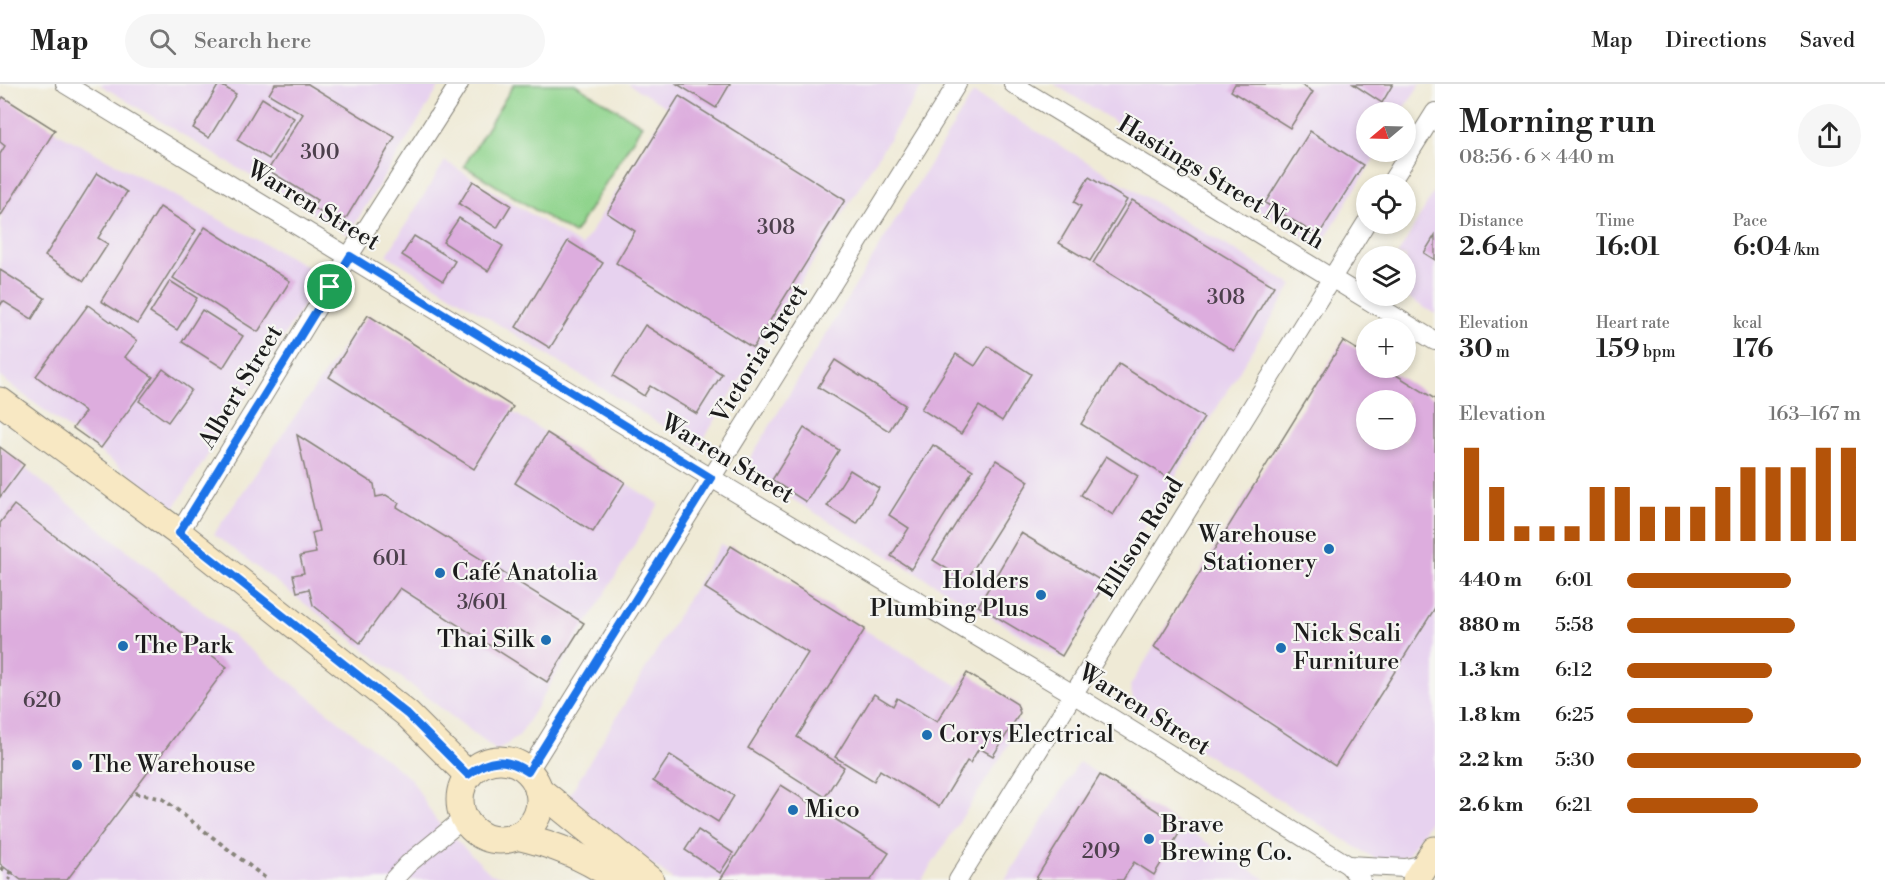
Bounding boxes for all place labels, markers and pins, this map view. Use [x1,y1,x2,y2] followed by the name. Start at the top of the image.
[304,261,355,312] pin
[1197,520,1317,578] place label: Warehouse Stationery
[1322,542,1336,556] marker: Warehouse Stationery
[452,558,599,588] place label: Café Anatolia
[433,566,447,580] marker: Café Anatolia
[870,566,1029,624] place label: Holders Plumbing Plus
[1034,588,1048,602] marker: Holders Plumbing Plus
[1293,619,1402,677] place label: Nick Scali Furniture
[437,625,535,655] place label: Thai Silk
[135,631,234,661] place label: The Park
[539,633,553,647] marker: Thai Silk
[116,639,130,653] marker: The Park
[1274,641,1288,655] marker: Nick Scali Furniture
[939,720,1114,750] place label: Corys Electrical
[920,728,934,742] marker: Corys Electrical
[89,750,256,780] place label: The Warehouse
[70,758,84,772] marker: The Warehouse
[805,795,860,825] place label: Mico
[786,803,800,817] marker: Mico
[1160,810,1292,868] place label: Brave Brewing Co.
[1142,832,1156,846] marker: Brave Brewing Co.

